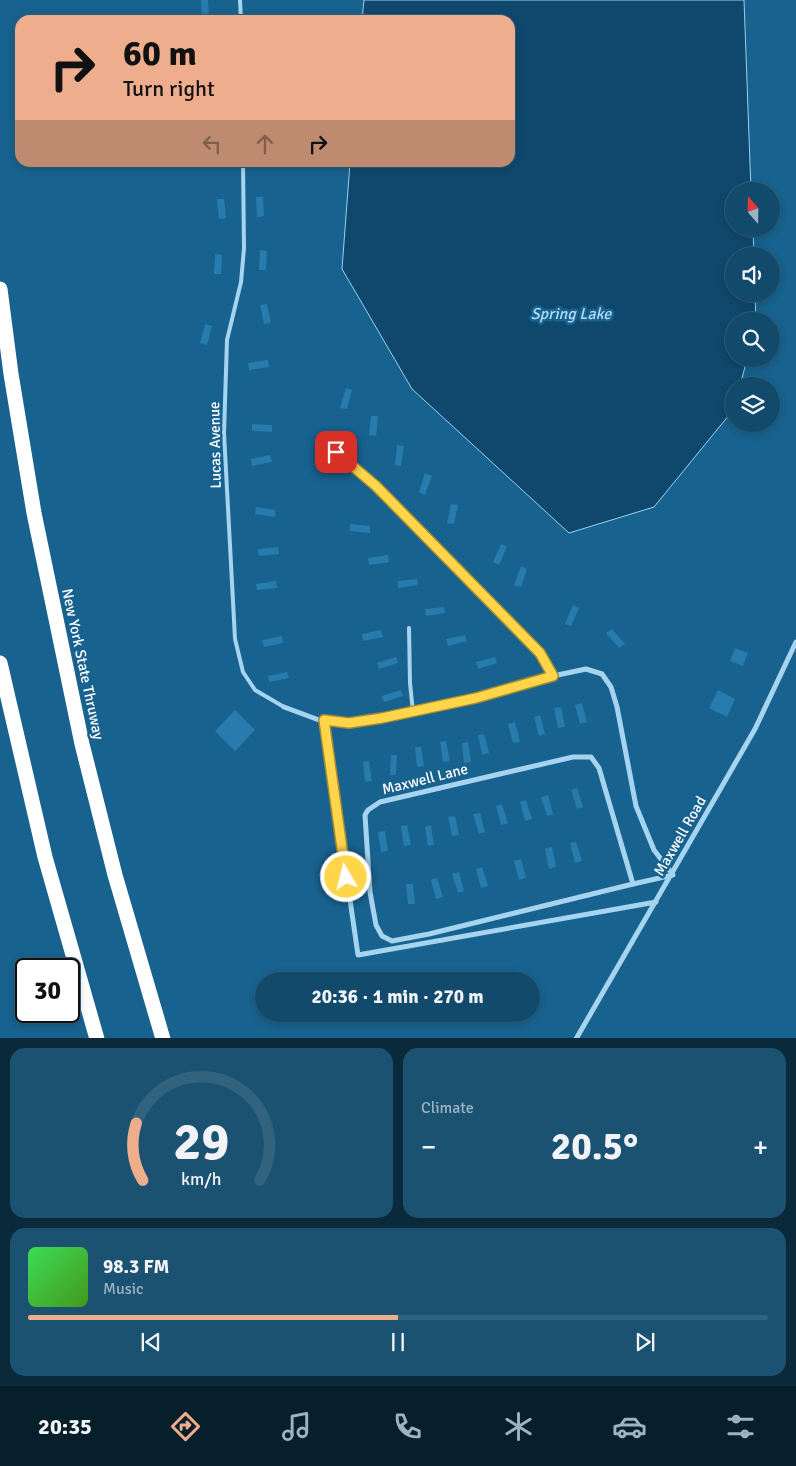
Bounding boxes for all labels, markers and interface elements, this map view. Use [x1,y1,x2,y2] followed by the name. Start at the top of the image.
[123,32,197,75] text: 60 m
[40,35,105,100] icon: right
[123,75,215,102] text: Turn right
[198,130,226,158] icon: left
[251,130,279,158] icon: ahead
[304,130,332,158] icon: right
[725,182,780,238] north arrow
[725,182,780,432] map controls
[725,247,780,302] button: sound
[531,304,612,324] water label: Spring Lake
[725,312,780,367] button: search
[725,377,780,432] button: layers
[205,401,225,489] street label: Lucas Avenue
[315,431,357,473] pin
[322,438,350,466] icon: arrive
[58,587,108,741] street label: New York State Thruway
[380,760,470,798] street label: Maxwell Lane
[650,793,710,879] street label: Maxwell Road
[319,850,371,902] position arrow
[15,958,80,1023] speed limit sign: 30
[311,985,484,1009] text: 20:36 · 1 min · 270 m
[421,1098,474,1118] text: Climate
[173,1110,230,1174] text: 29
[551,1123,638,1170] text: 20.5°
[421,1130,436,1164] text: −
[753,1130,768,1164] text: +
[181,1168,222,1190] text: km/h
[103,1255,169,1279] text: 98.3 FM
[103,1279,144,1299] text: Music
[137,1328,165,1356] icon: previous
[384,1328,412,1356] icon: pause
[631,1328,659,1356] icon: next
[168,1409,203,1444] icon: directions
[279,1409,314,1444] icon: music
[390,1409,425,1444] icon: phone
[501,1409,536,1444] icon: climate
[612,1409,647,1444] icon: car
[723,1409,758,1444] icon: filters
[38,1413,92,1440] text: 20:35

